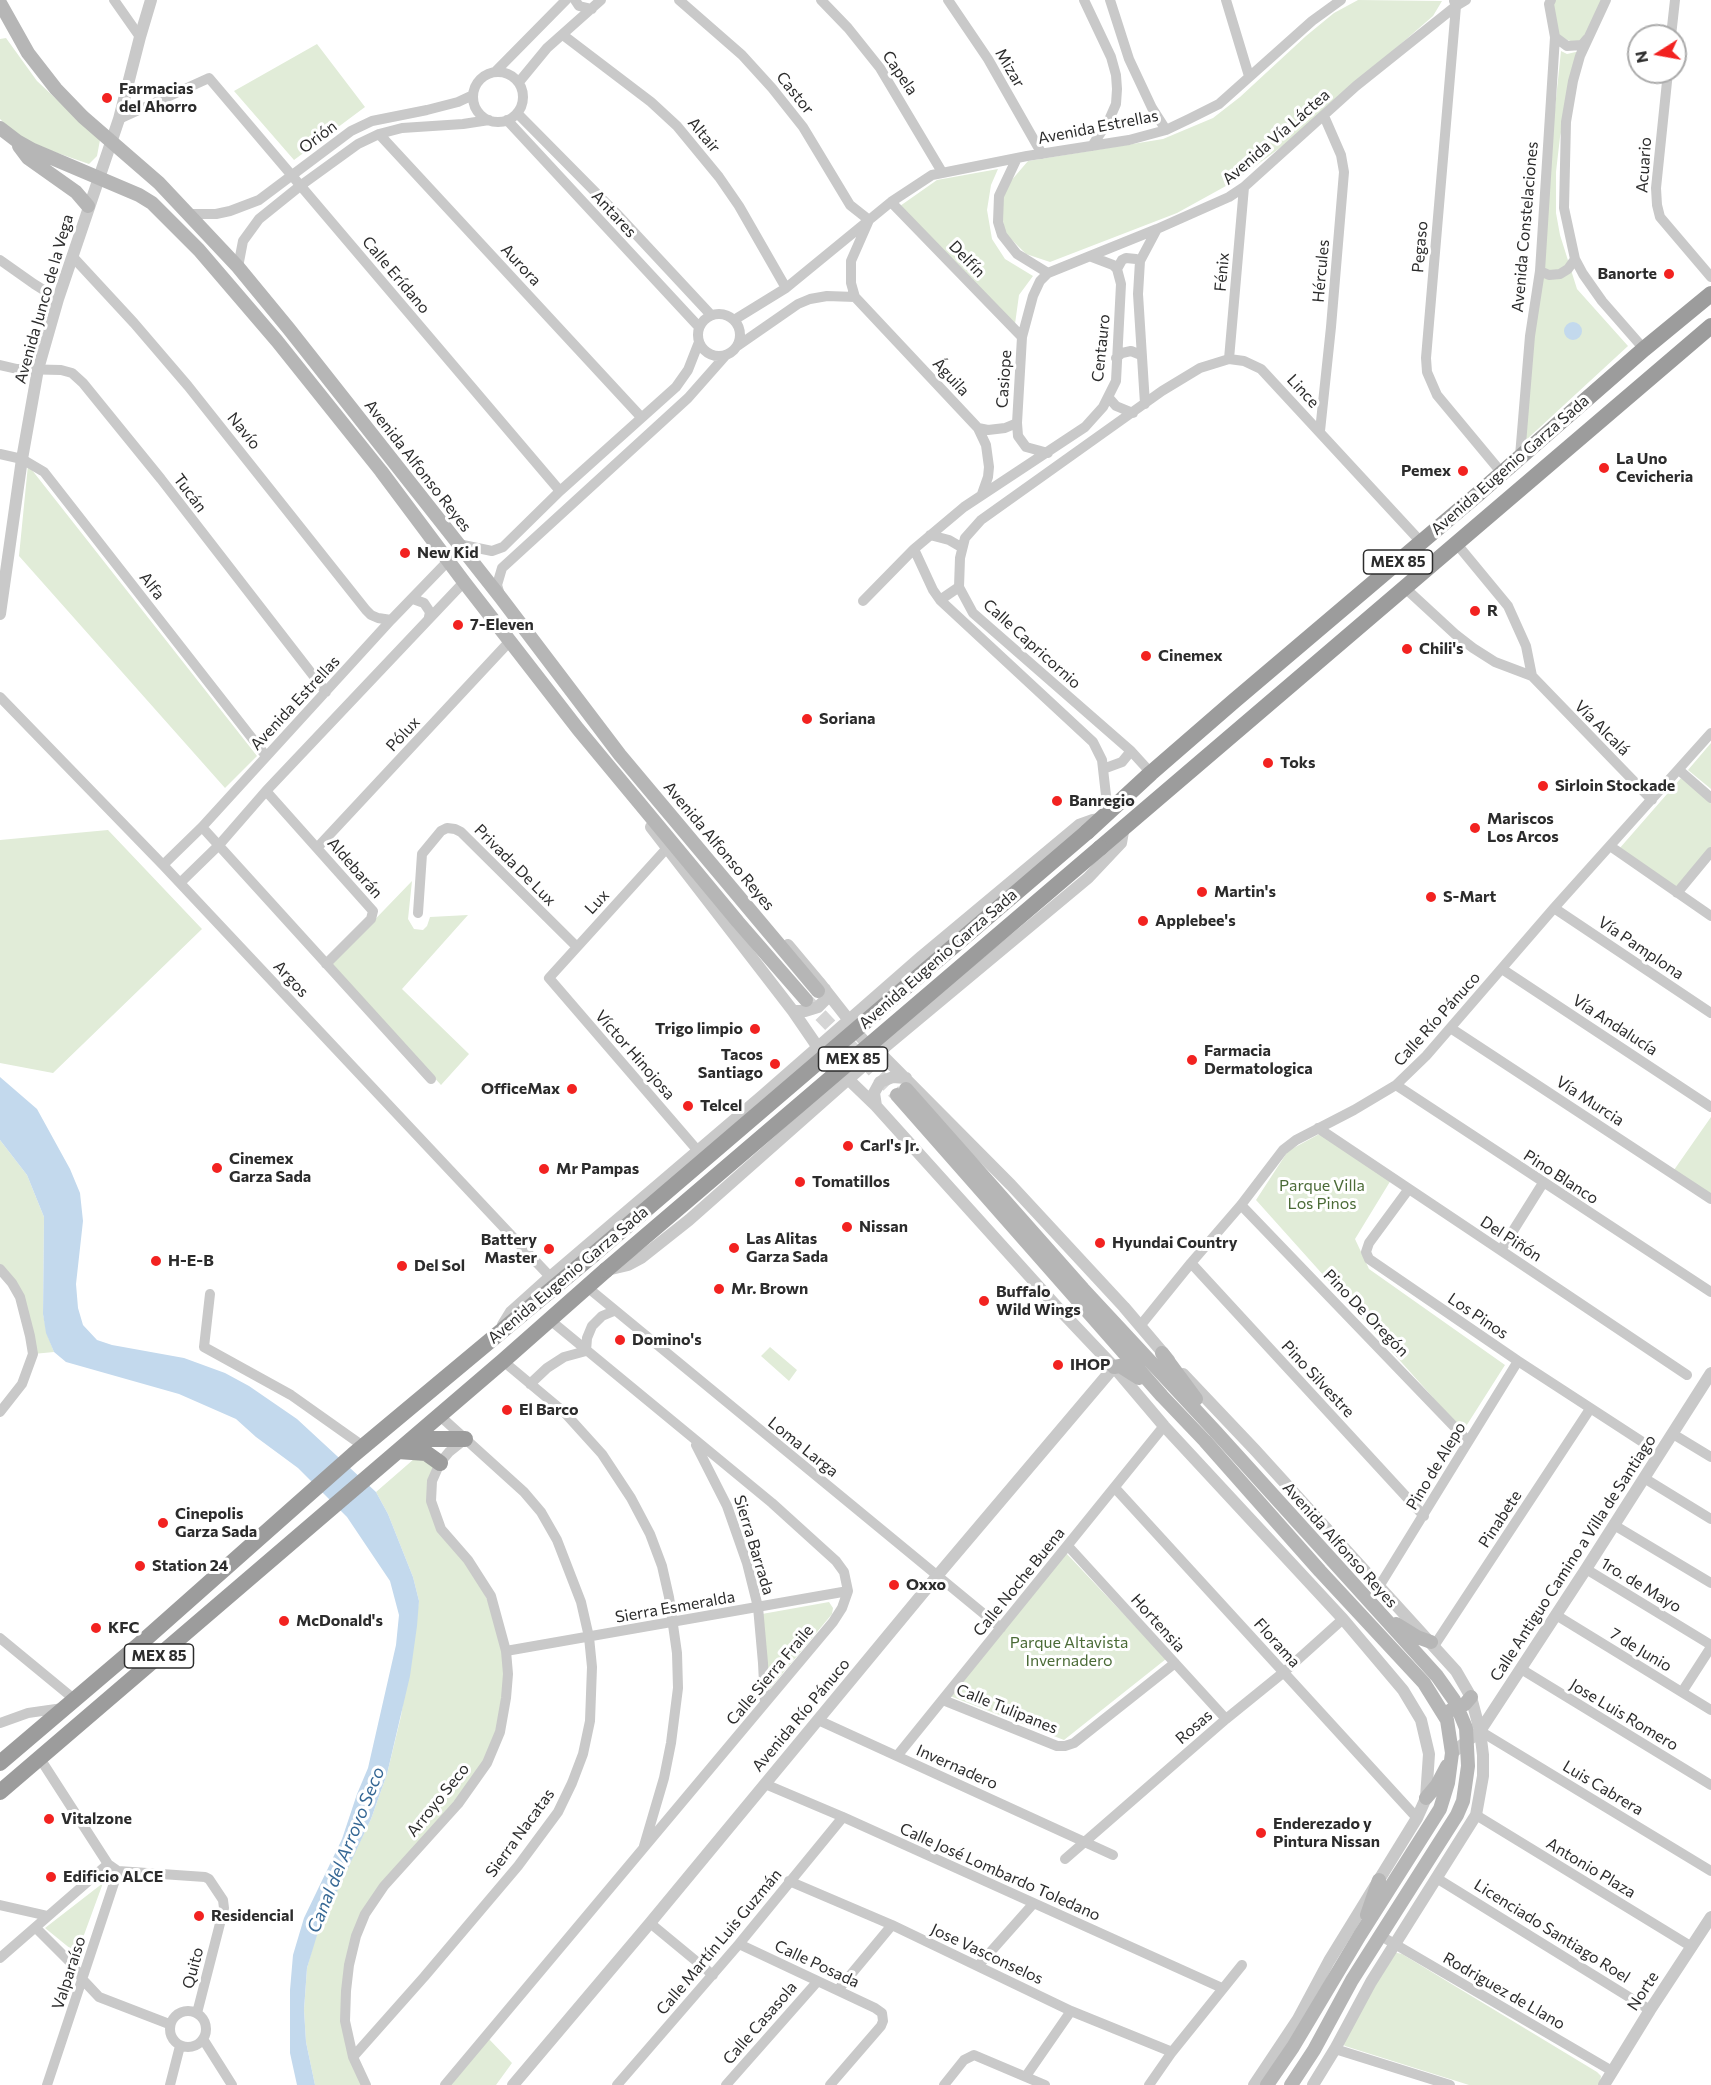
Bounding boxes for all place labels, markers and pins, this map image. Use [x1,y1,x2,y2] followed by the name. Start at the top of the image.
[119,79,197,117] place label: Farmacias del Ahorro
[100,91,114,105] marker: Farmacias del Ahorro
[1597,264,1657,284] place label: Banorte
[1662,267,1676,281] marker: Banorte
[1616,449,1693,487] place label: La Uno Cevicheria
[1401,461,1451,481] place label: Pemex
[1597,461,1611,475] marker: La Uno Cevicheria
[1456,464,1470,478] marker: Pemex
[417,543,479,563] place label: New Kid
[398,546,412,560] marker: New Kid
[1487,601,1498,621] place label: R
[1468,604,1482,618] marker: R
[470,615,534,635] place label: 7-Eleven
[451,618,465,632] marker: 7-Eleven
[1419,639,1464,659] place label: Chili's
[1400,642,1414,656] marker: Chili's
[1158,646,1223,666] place label: Cinemex
[1139,649,1153,663] marker: Cinemex
[819,709,875,729] place label: Soriana
[800,712,814,726] marker: Soriana
[1280,753,1315,773] place label: Toks
[1261,756,1275,770] marker: Toks
[1555,776,1675,796] place label: Sirloin Stockade
[1536,779,1550,793] marker: Sirloin Stockade
[1069,791,1135,811] place label: Banregio
[1050,794,1064,808] marker: Banregio
[1487,809,1559,847] place label: Mariscos Los Arcos
[1468,821,1482,835] marker: Mariscos Los Arcos
[1214,882,1276,902] place label: Martin's
[1195,885,1209,899] marker: Martin's
[1443,887,1496,907] place label: S-Mart
[1424,890,1438,904] marker: S-Mart
[1155,911,1236,931] place label: Applebee's
[1136,914,1150,928] marker: Applebee's
[655,1019,743,1039] place label: Trigo limpio
[748,1022,762,1036] marker: Trigo limpio
[1204,1041,1313,1079] place label: Farmacia Dermatologica
[698,1045,763,1083] place label: Tacos Santiago
[1185,1053,1199,1067] marker: Farmacia Dermatologica
[768,1057,782,1071] marker: Tacos Santiago
[481,1079,560,1099] place label: OfficeMax
[565,1082,579,1096] marker: OfficeMax
[700,1096,742,1116] place label: Telcel
[681,1099,695,1113] marker: Telcel
[860,1136,920,1156] place label: Carl's Jr.
[841,1139,855,1153] marker: Carl's Jr.
[229,1149,311,1187] place label: Cinemex Garza Sada
[556,1159,639,1179] place label: Mr Pampas
[210,1161,224,1175] marker: Cinemex Garza Sada
[537,1162,551,1176] marker: Mr Pampas
[812,1172,890,1192] place label: Tomatillos
[793,1175,807,1189] marker: Tomatillos
[859,1217,908,1237] place label: Nissan
[840,1220,854,1234] marker: Nissan
[746,1229,828,1267] place label: Las Alitas Garza Sada
[481,1230,537,1268] place label: Battery Master
[1112,1233,1237,1253] place label: Hyundai Country
[1093,1236,1107,1250] marker: Hyundai Country
[727,1241,741,1255] marker: Las Alitas Garza Sada
[542,1242,556,1256] marker: Battery Master
[168,1251,214,1271] place label: H-E-B
[149,1254,163,1268] marker: H-E-B
[414,1256,465,1276] place label: Del Sol
[395,1259,409,1273] marker: Del Sol
[731,1279,808,1299] place label: Mr. Brown
[712,1282,726,1296] marker: Mr. Brown
[996,1282,1081,1320] place label: Buffalo Wild Wings
[977,1294,991,1308] marker: Buffalo Wild Wings
[632,1330,702,1350] place label: Domino's
[613,1333,627,1347] marker: Domino's
[1070,1355,1110,1375] place label: IHOP
[1051,1358,1065,1372] marker: IHOP
[519,1400,579,1420] place label: El Barco
[500,1403,514,1417] marker: El Barco
[175,1504,257,1542] place label: Cinepolis Garza Sada
[156,1516,170,1530] marker: Cinepolis Garza Sada
[152,1556,228,1576] place label: Station 24
[133,1559,147,1573] marker: Station 24
[906,1575,946,1595] place label: Oxxo
[887,1578,901,1592] marker: Oxxo
[296,1611,383,1631] place label: McDonald's
[277,1614,291,1628] marker: McDonald's
[108,1618,139,1638] place label: KFC
[89,1621,103,1635] marker: KFC
[61,1809,132,1829] place label: Vitalzone
[42,1812,56,1826] marker: Vitalzone
[1273,1814,1380,1852] place label: Enderezado y Pintura Nissan
[1254,1826,1268,1840] marker: Enderezado y Pintura Nissan
[63,1867,163,1887] place label: Edificio ALCE
[44,1870,58,1884] marker: Edificio ALCE
[211,1906,294,1926] place label: Residencial
[192,1909,206,1923] marker: Residencial

